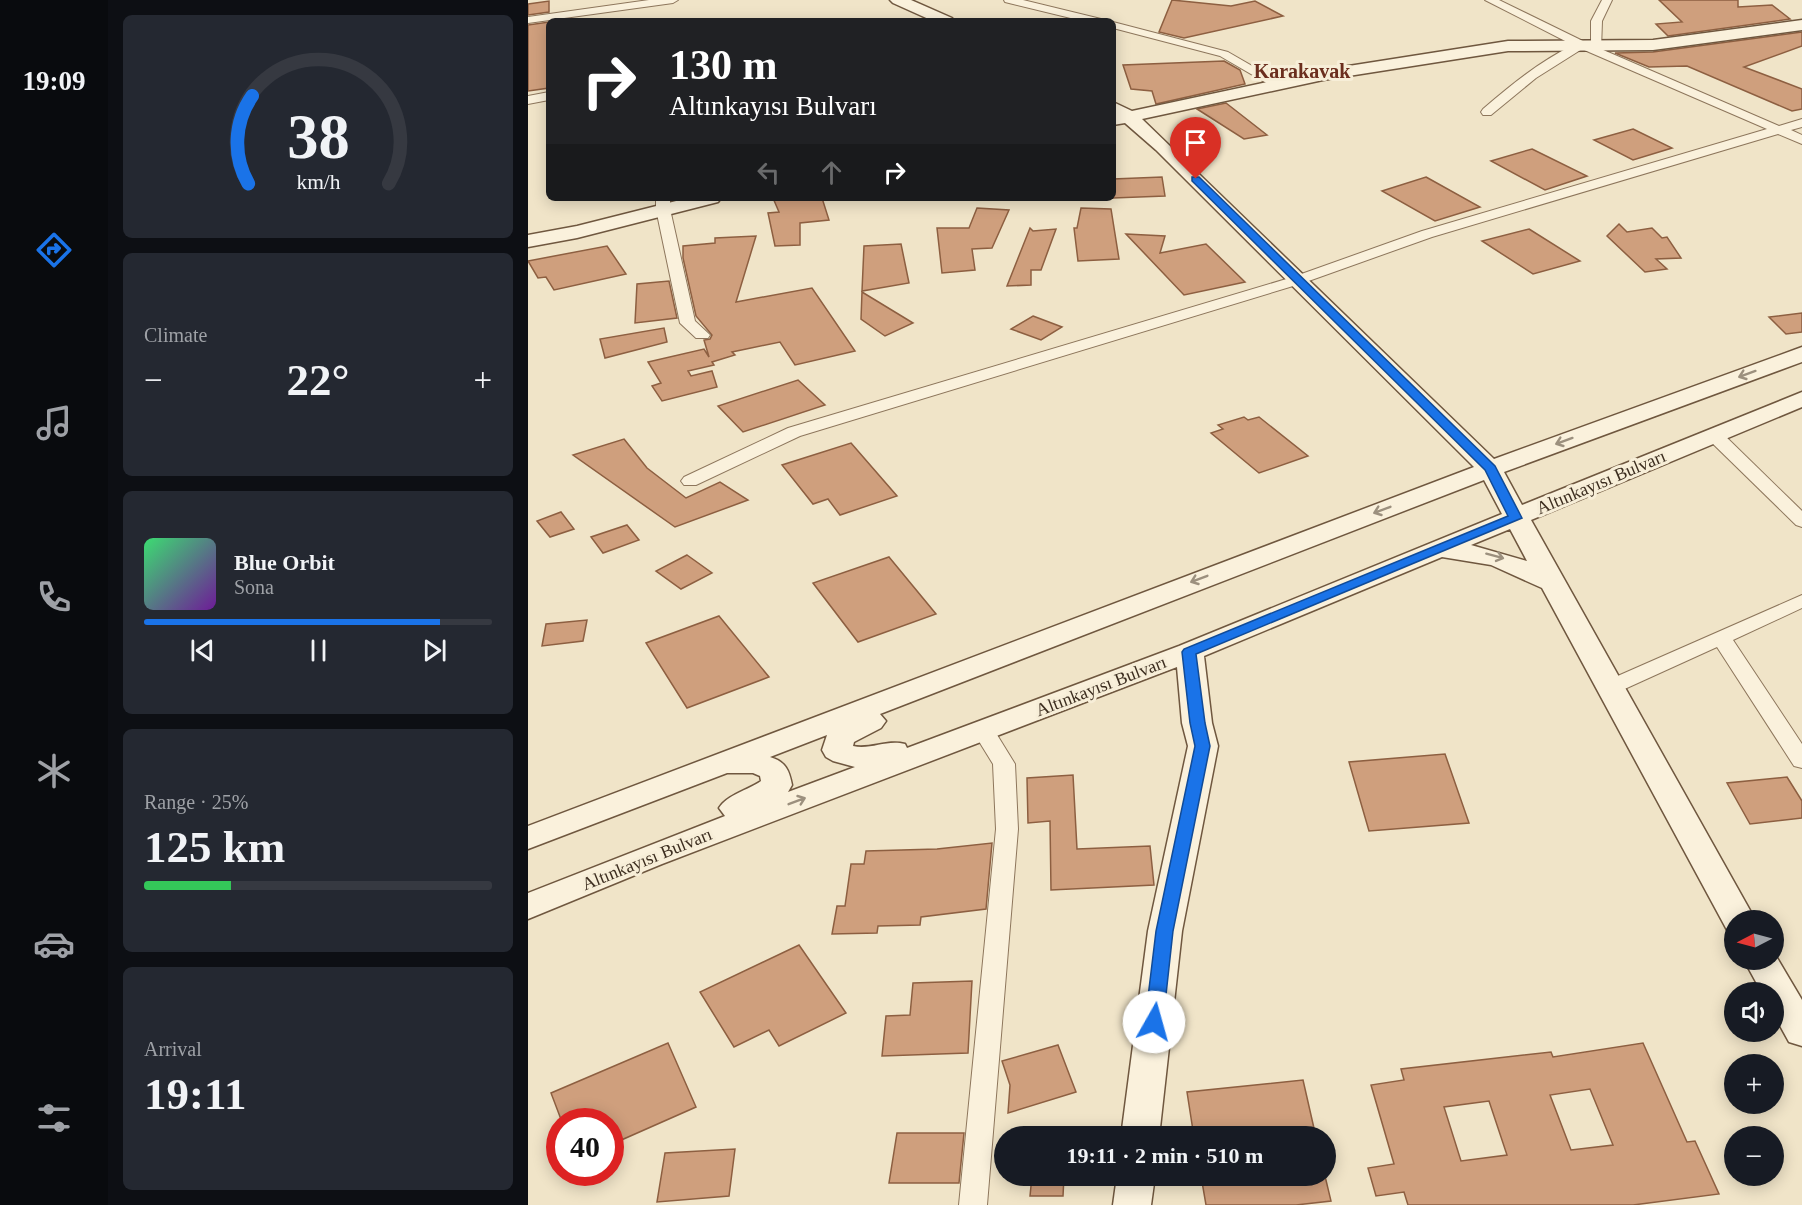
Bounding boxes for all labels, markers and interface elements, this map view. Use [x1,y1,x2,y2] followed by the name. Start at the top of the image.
[570,42,648,120] icon: right
[669,42,778,88] text: 130 m
[1254,60,1351,82] district label: Karakavak
[23,66,86,96] text: 19:09
[669,91,877,121] text: Altınkayısı Bulvarı
[287,102,349,171] text: 38
[1170,117,1221,179] pin
[1179,126,1212,159] icon: arrive
[752,156,785,189] icon: left
[815,156,848,189] icon: ahead
[878,156,911,189] icon: right
[296,170,340,194] text: km/h
[33,229,75,271] icon: directions
[144,324,207,346] text: Climate
[287,355,350,405] text: 22°
[144,362,163,398] text: −
[473,362,492,398] text: +
[1738,369,1757,380] one-way arrow
[33,402,75,444] icon: music
[1555,437,1574,448] one-way arrow
[1533,446,1669,518] street label: Altınkayısı Bulvarı
[1373,505,1391,516] one-way arrow
[234,550,335,575] text: Blue Orbit
[1485,551,1504,563] one-way arrow
[1191,575,1209,586] one-way arrow
[33,576,75,618] icon: phone
[234,576,274,598] text: Sona
[186,634,219,667] icon: previous
[302,634,335,667] icon: pause
[418,634,451,667] icon: next
[1033,652,1169,720] street label: Altınkayısı Bulvarı
[33,750,75,792] icon: climate
[144,791,248,813] text: Range · 25%
[787,794,806,805] one-way arrow
[144,822,285,872] text: 125 km
[579,824,715,894] street label: Altınkayısı Bulvarı
[1724,910,1784,970] north arrow
[1724,910,1784,1186] map controls
[33,923,75,965] icon: car
[1724,982,1784,1042] button: sound
[1122,990,1186,1054] position arrow
[144,1038,202,1060] text: Arrival
[1724,1054,1784,1114] button: +
[144,1069,247,1119] text: 19:11
[33,1097,75,1139] icon: filters
[546,1108,624,1186] speed limit sign: 40
[1724,1126,1784,1186] button: −
[1067,1143,1263,1168] text: 19:11 · 2 min · 510 m

